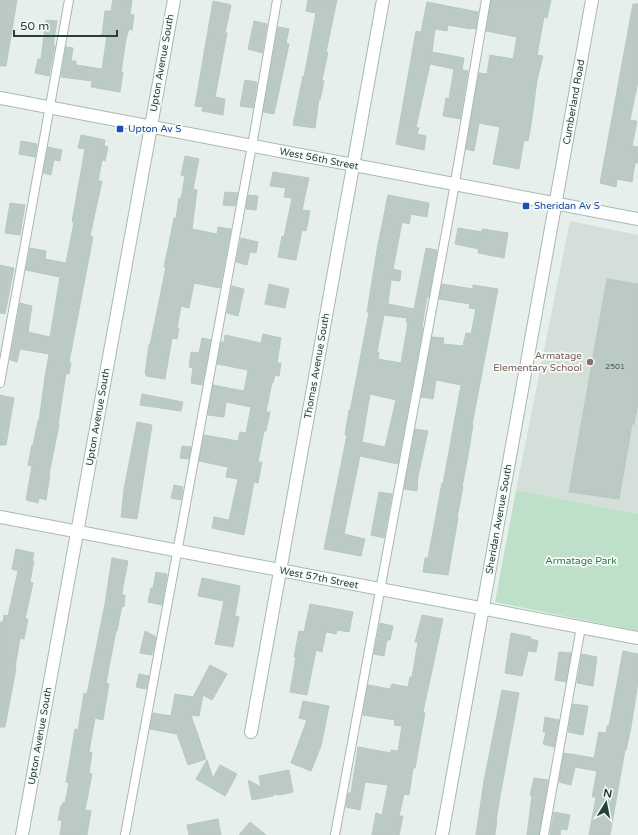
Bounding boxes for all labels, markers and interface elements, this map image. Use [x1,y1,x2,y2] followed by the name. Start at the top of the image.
[14,12,117,38] scale bar
[148,13,176,113] street label: Upton Avenue South
[20,19,49,33] text: 50 m
[561,59,587,145] street label: Cumberland Road
[128,123,181,135] place label: Upton Av S
[115,124,125,134] marker: Upton Av S
[279,145,360,173] street label: West 56th Street
[534,200,600,212] place label: Sheridan Av S
[521,201,531,211] marker: Sheridan Av S
[302,312,332,420] street label: Thomas Avenue South
[493,350,582,374] place label: Armatage Elementary School
[585,357,595,367] marker: Armatage Elementary School
[605,362,625,371] house number: 2501
[84,367,112,467] street label: Upton Avenue South
[483,463,515,575] street label: Sheridan Avenue South
[545,555,617,567] park label: Armatage Park
[279,564,360,592] street label: West 57th Street
[26,686,54,786] street label: Upton Avenue South
[586,783,626,823] north arrow
[602,786,613,801] text: N

